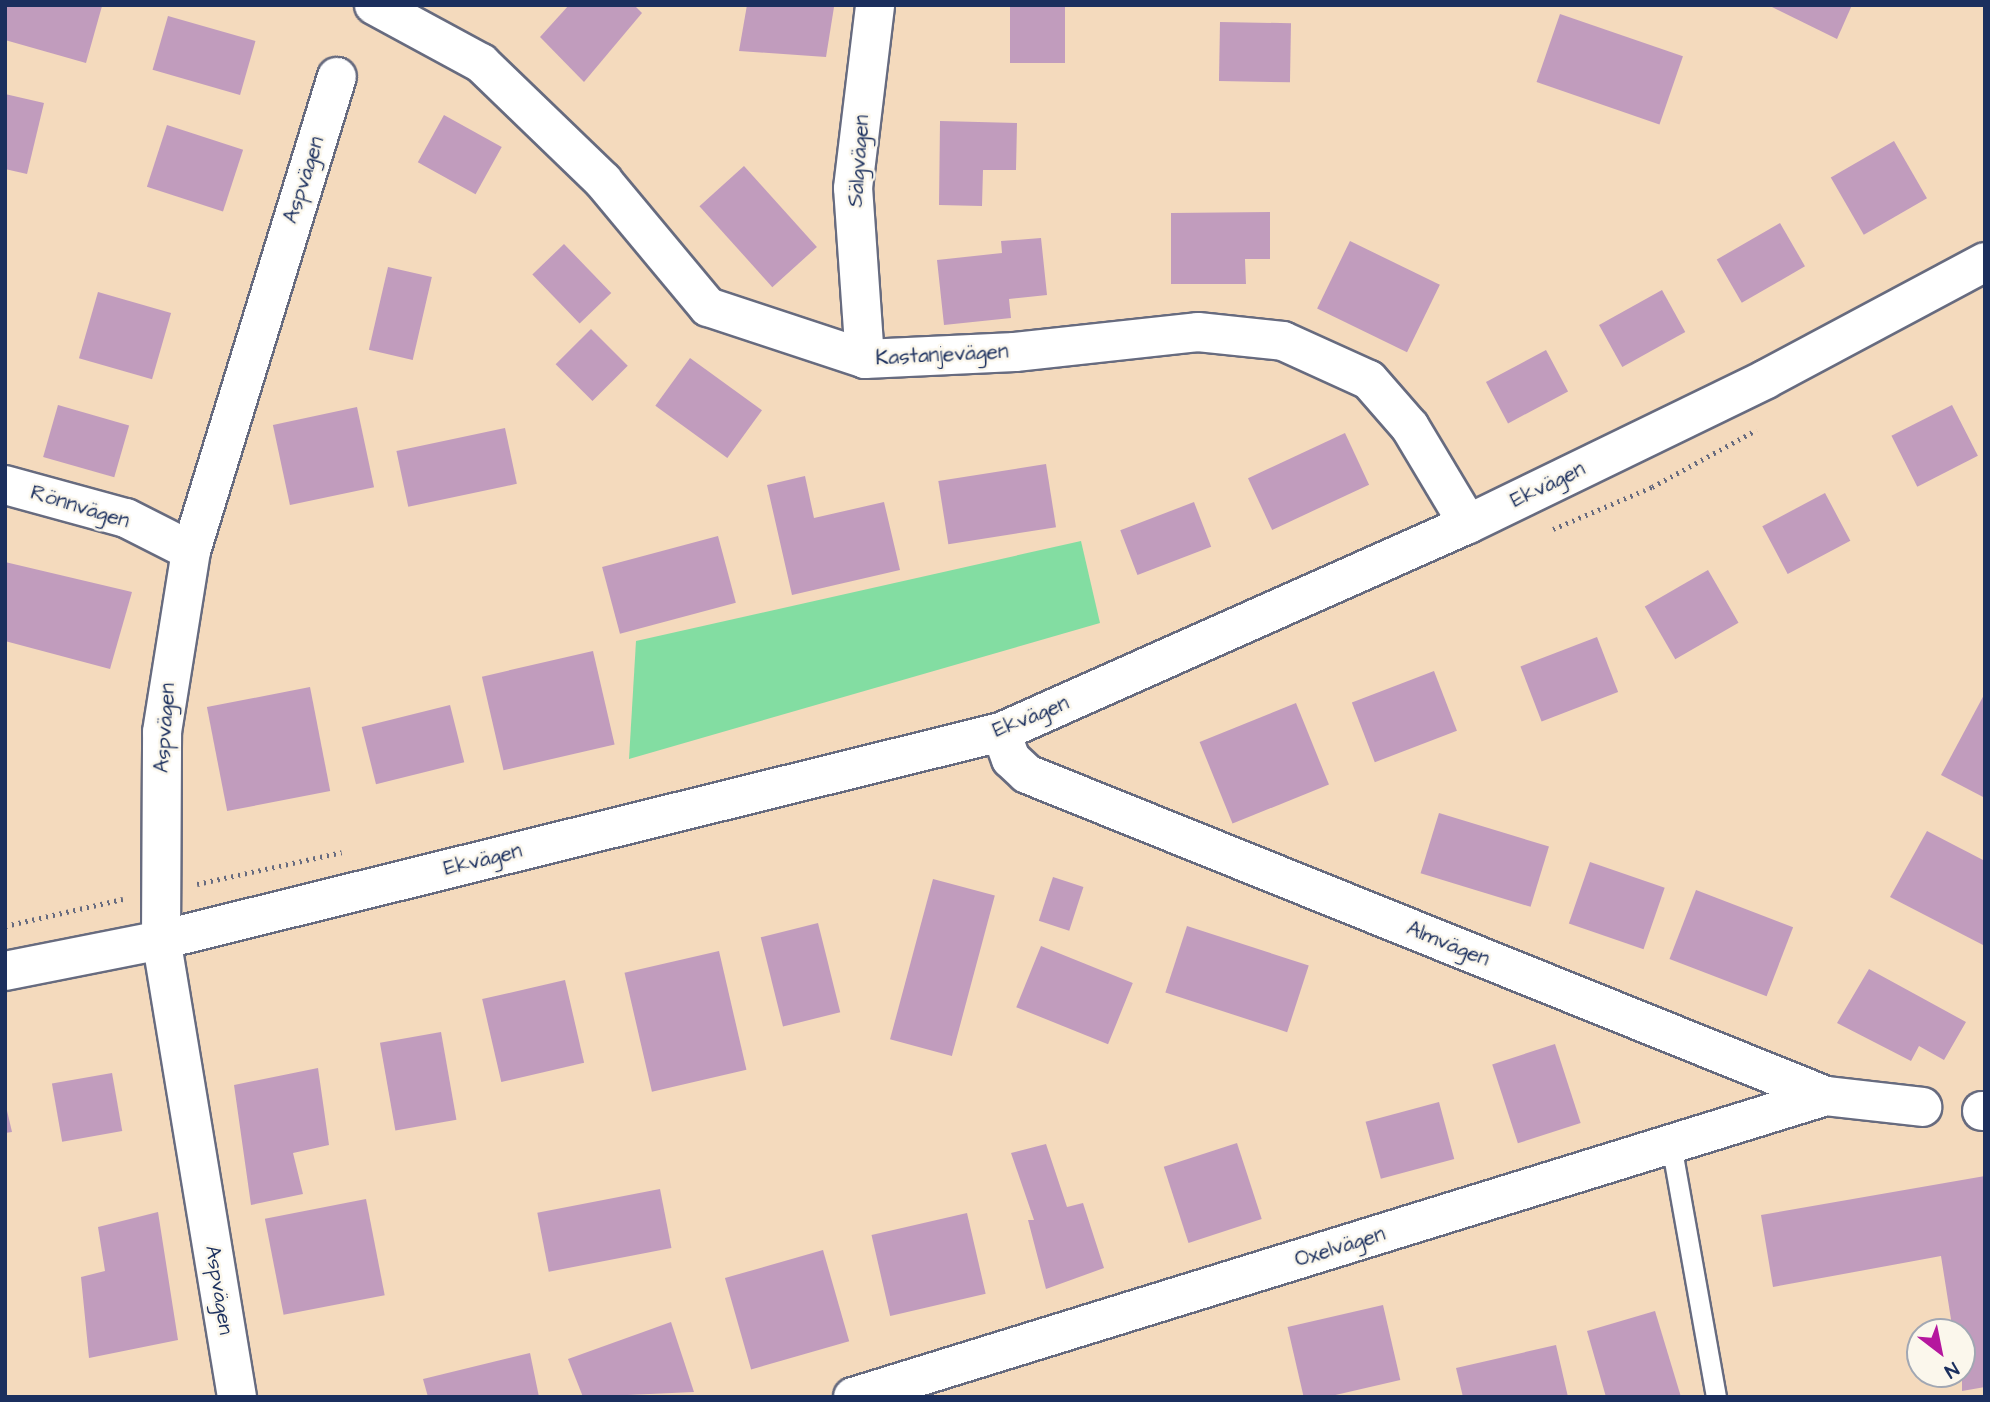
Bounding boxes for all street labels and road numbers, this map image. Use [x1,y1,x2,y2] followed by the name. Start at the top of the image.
[843,114,875,208] street label: Sälgvägen
[278,133,330,227] street label: Aspvägen
[875,339,1009,371] street label: Kastanjevägen
[1507,456,1589,514] street label: Ekvägen
[28,480,132,534] street label: Rönnvägen
[149,682,181,774] street label: Aspvägen
[989,690,1073,744] street label: Ekvägen
[441,838,525,882] street label: Ekvägen
[1403,916,1493,972] street label: Almvägen
[1292,1221,1388,1273] street label: Oxelvägen
[200,1244,238,1336] street label: Aspvägen

